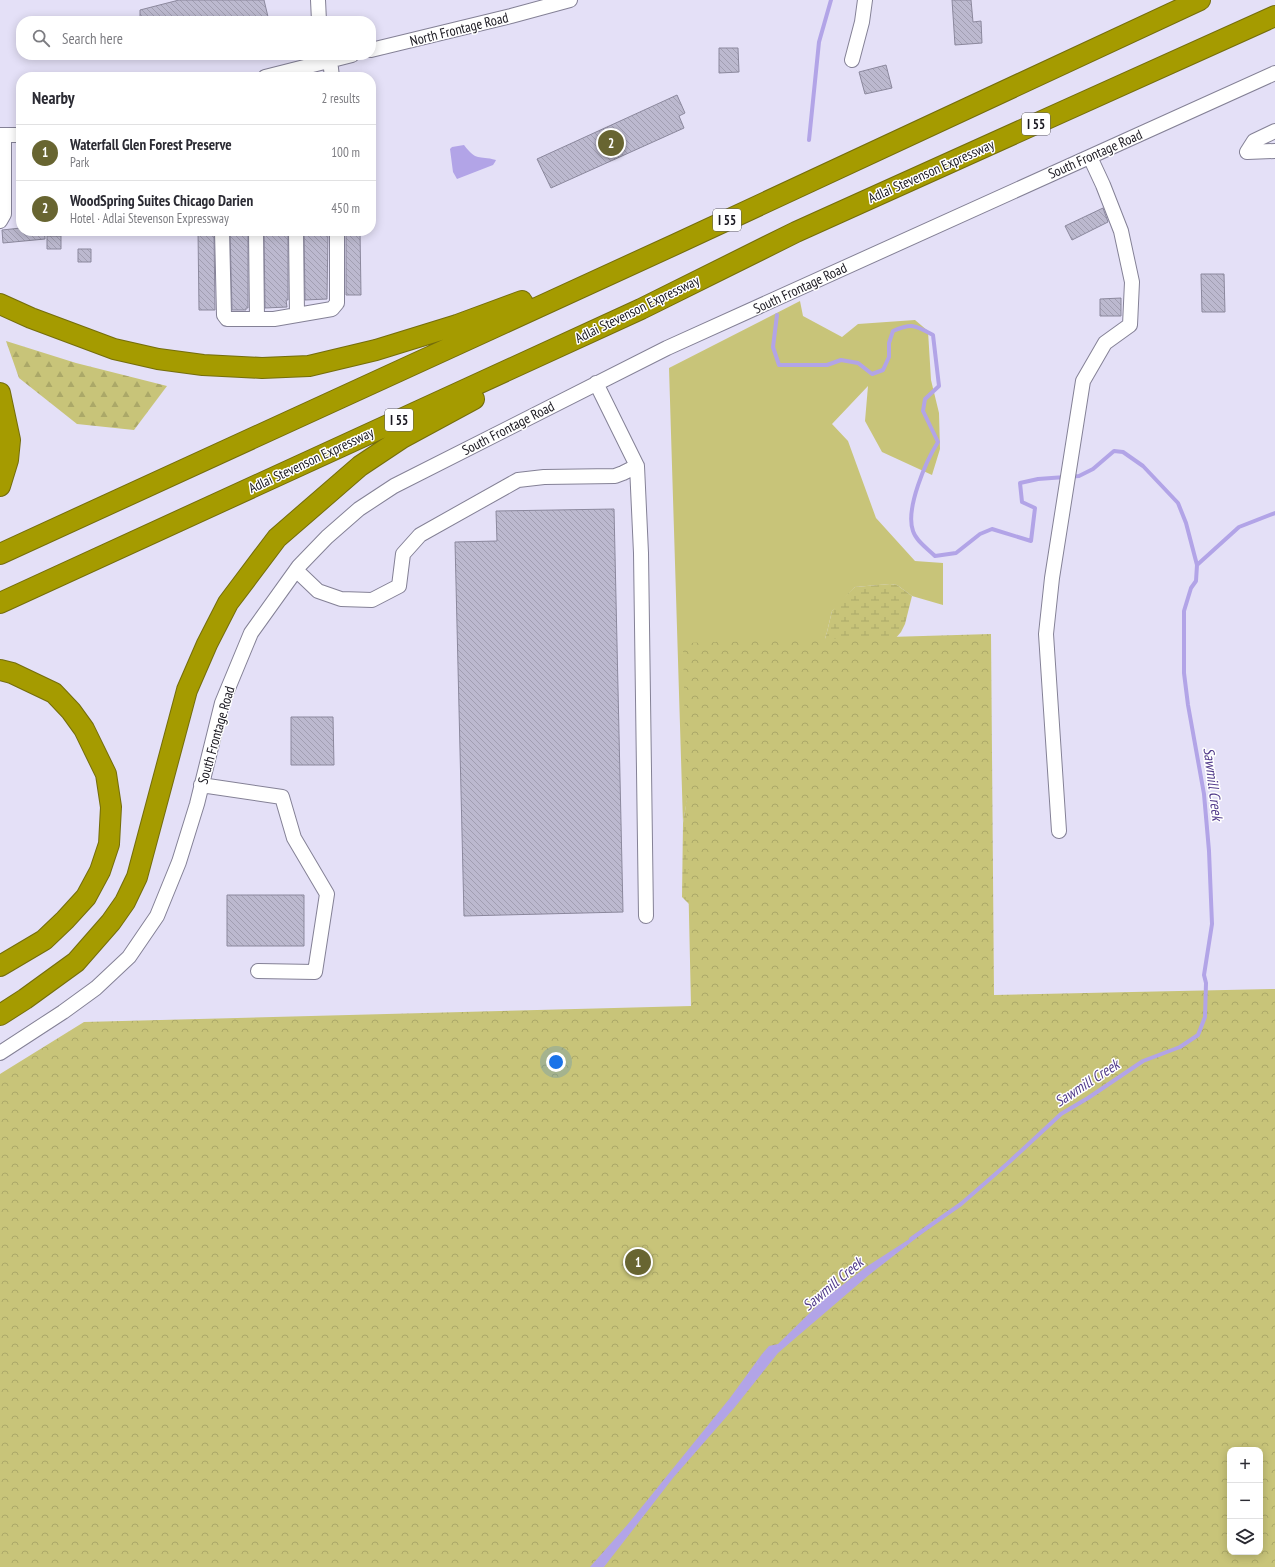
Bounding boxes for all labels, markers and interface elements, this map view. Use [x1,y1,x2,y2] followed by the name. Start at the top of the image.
[408,8,510,50] street label: North Frontage Road
[16,16,376,60] search box
[30,27,52,49] icon: search
[62,29,123,48] text: Search here
[32,87,75,109] text: Nearby
[321,90,360,107] text: 2 results
[1022,113,1050,135] road number: I 55
[1045,125,1145,183] street label: South Frontage Road
[598,128,624,158] pin: 2
[70,135,232,154] text: Waterfall Glen Forest Preserve
[865,135,998,207] street label: Adlai Stevenson Expressway
[42,144,48,161] text: 1
[331,144,360,161] text: 100 m
[70,154,89,171] text: Park
[70,191,253,210] text: WoodSpring Suites Chicago Darien
[42,200,48,217] text: 2
[331,200,360,217] text: 450 m
[713,209,741,231] road number: I 55
[70,210,229,227] text: Hotel · Adlai Stevenson Expressway
[750,258,850,318] street label: South Frontage Road
[572,271,703,347] street label: Adlai Stevenson Expressway
[459,397,557,459] street label: South Frontage Road
[385,409,413,431] road number: I 55
[245,423,377,497] street label: Adlai Stevenson Expressway
[193,684,239,786] street label: South Frontage Road
[1200,746,1228,824] water label: Sawmill Creek
[546,1052,566,1072] your location
[1051,1053,1124,1111] water label: Sawmill Creek
[625,1247,651,1277] pin: 1
[798,1251,869,1314] water label: Sawmill Creek
[1227,1447,1263,1555] map controls
[1227,1447,1263,1483] button: +
[1227,1483,1263,1519] button: −
[1227,1519,1263,1555] button: layers

